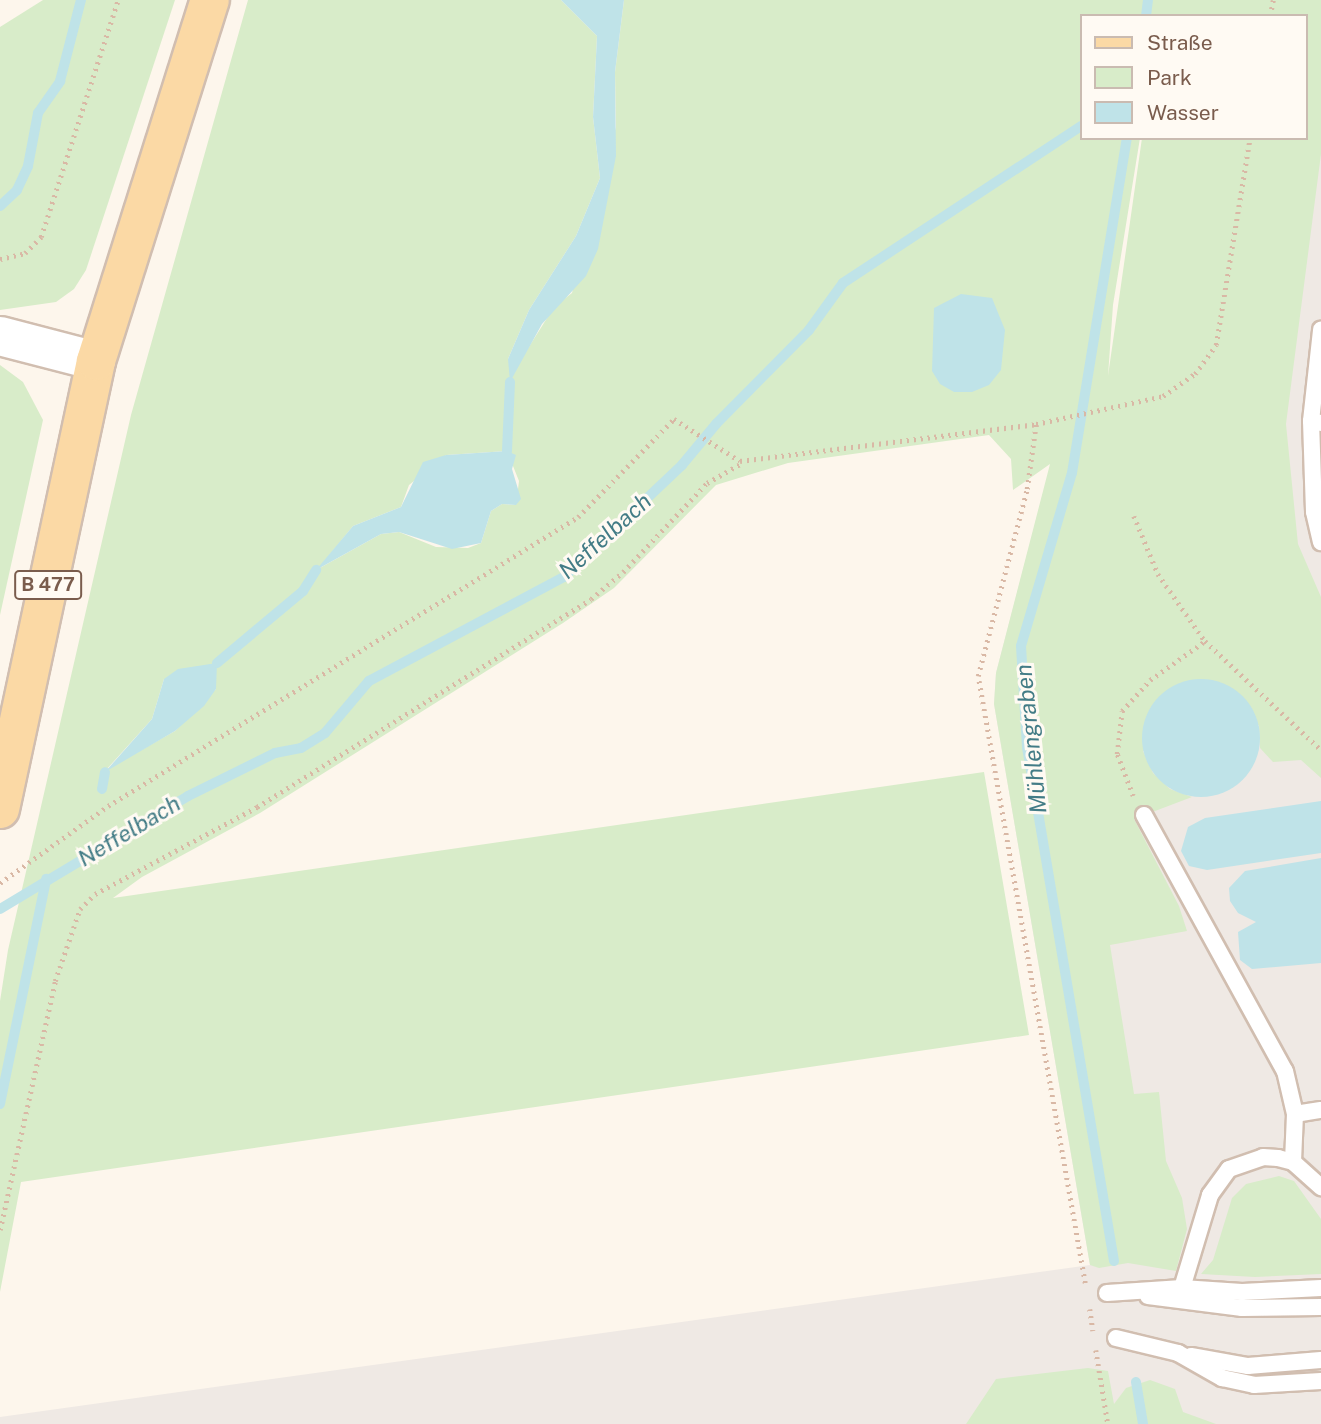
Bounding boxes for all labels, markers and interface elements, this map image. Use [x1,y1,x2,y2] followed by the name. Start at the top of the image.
[1080,14,1307,140] legend
[1147,30,1213,55] text: Straße
[1147,65,1192,90] text: Park
[1147,100,1219,125] text: Wasser
[553,487,657,585] water label: Neffelbach
[13,570,83,600] road number: B 477
[1009,663,1053,815] water label: Mühlengraben
[73,790,185,872] water label: Neffelbach

